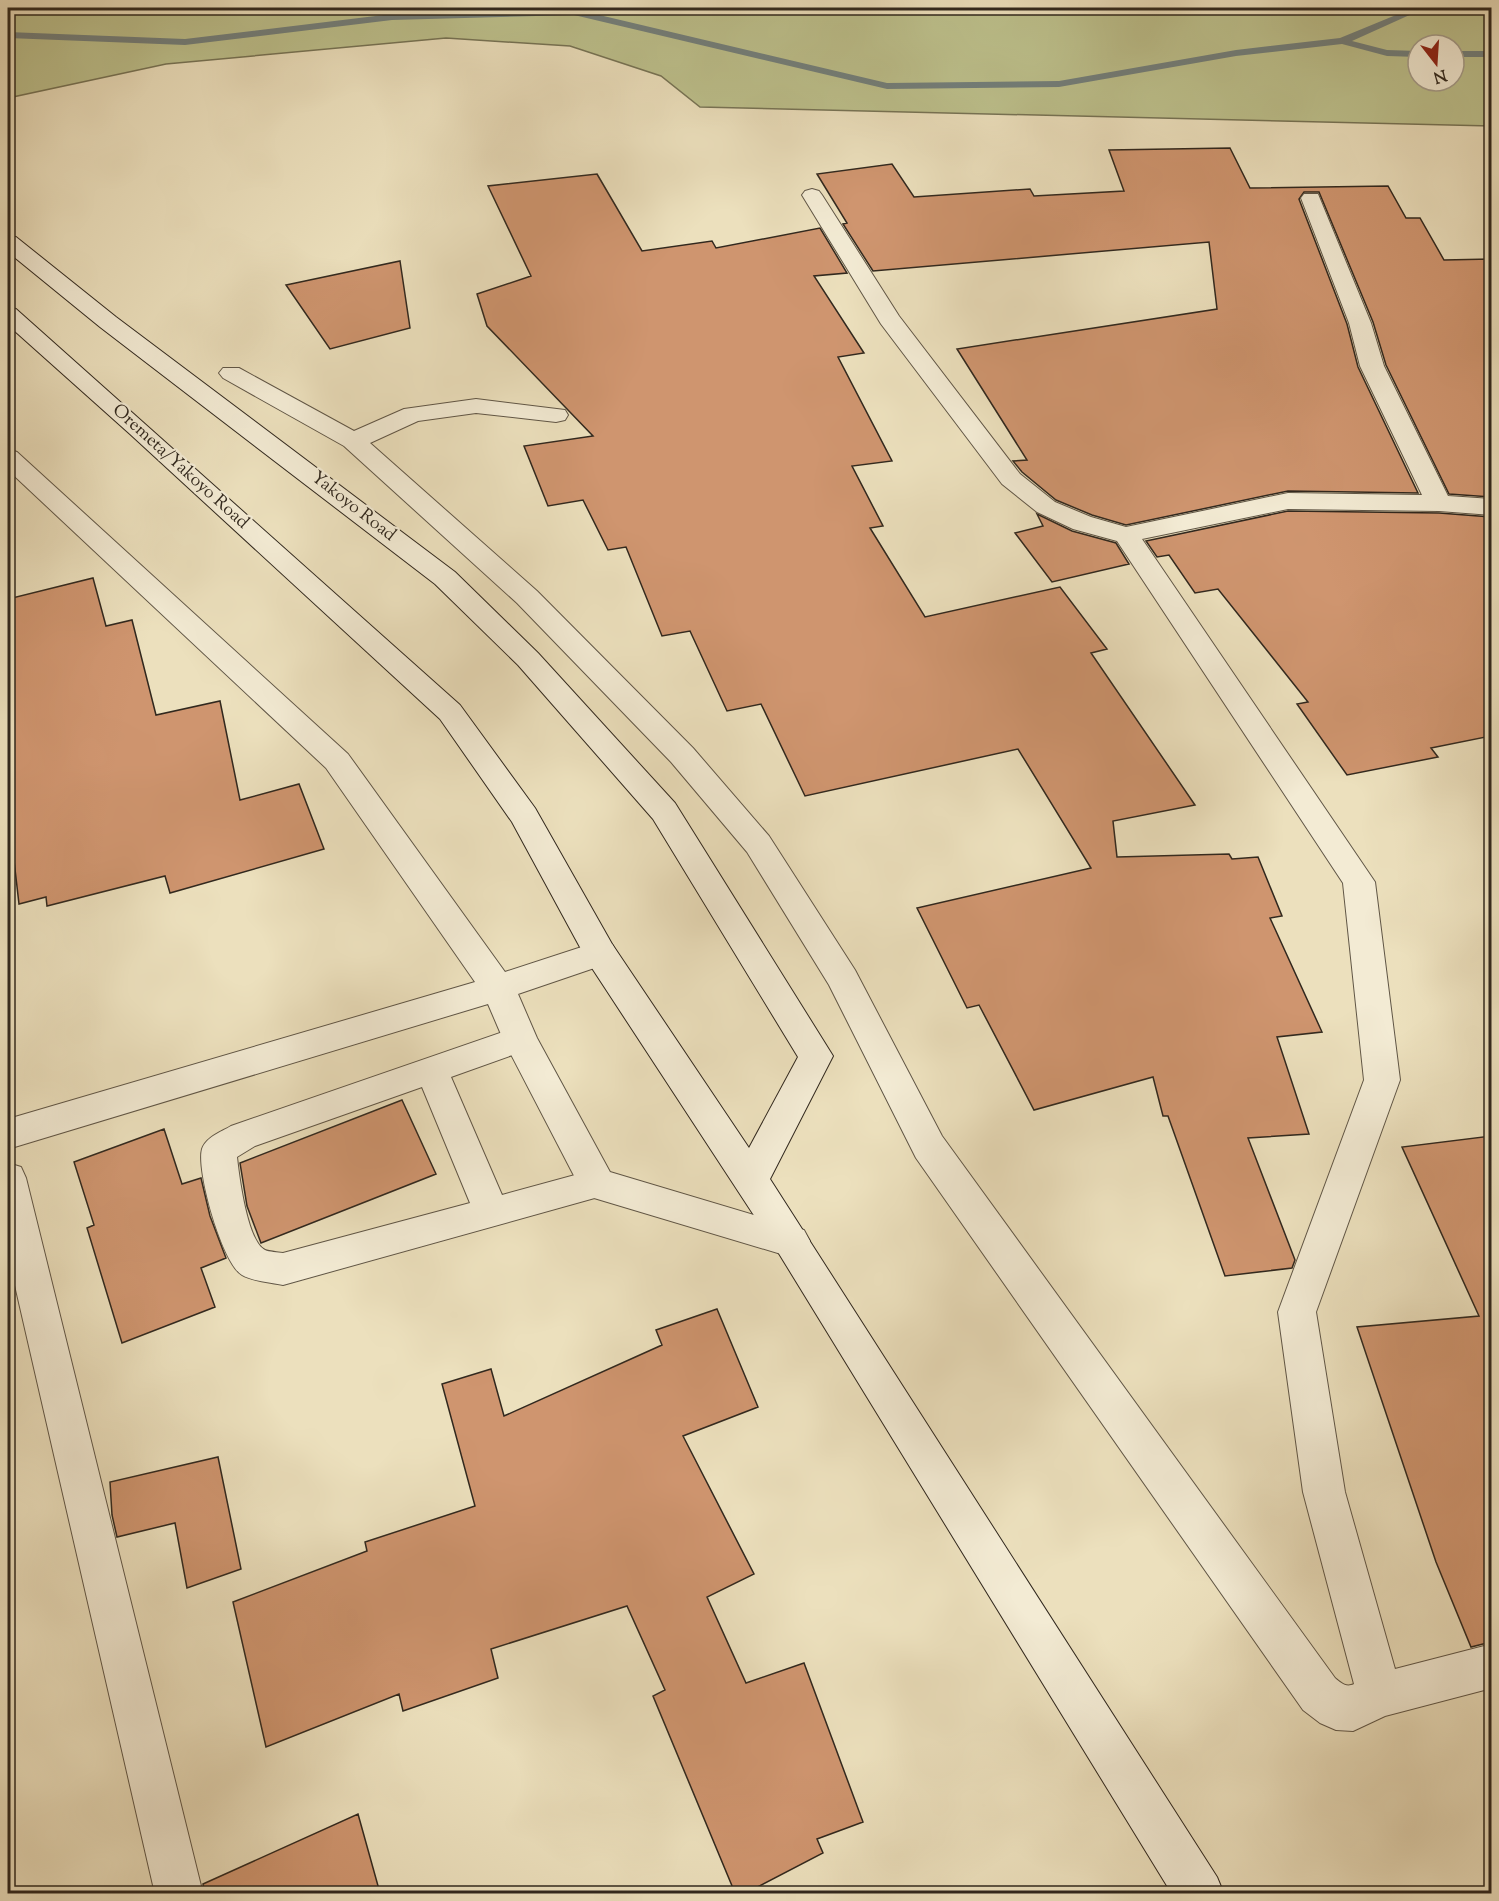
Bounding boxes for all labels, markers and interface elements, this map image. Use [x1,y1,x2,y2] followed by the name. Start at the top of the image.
[1406,33,1466,93] north arrow
[1430,62,1449,88] text: N
[106,398,254,536] street label: Oremeta/Yakoyo Road
[305,466,401,548] street label: Yakoyo Road

